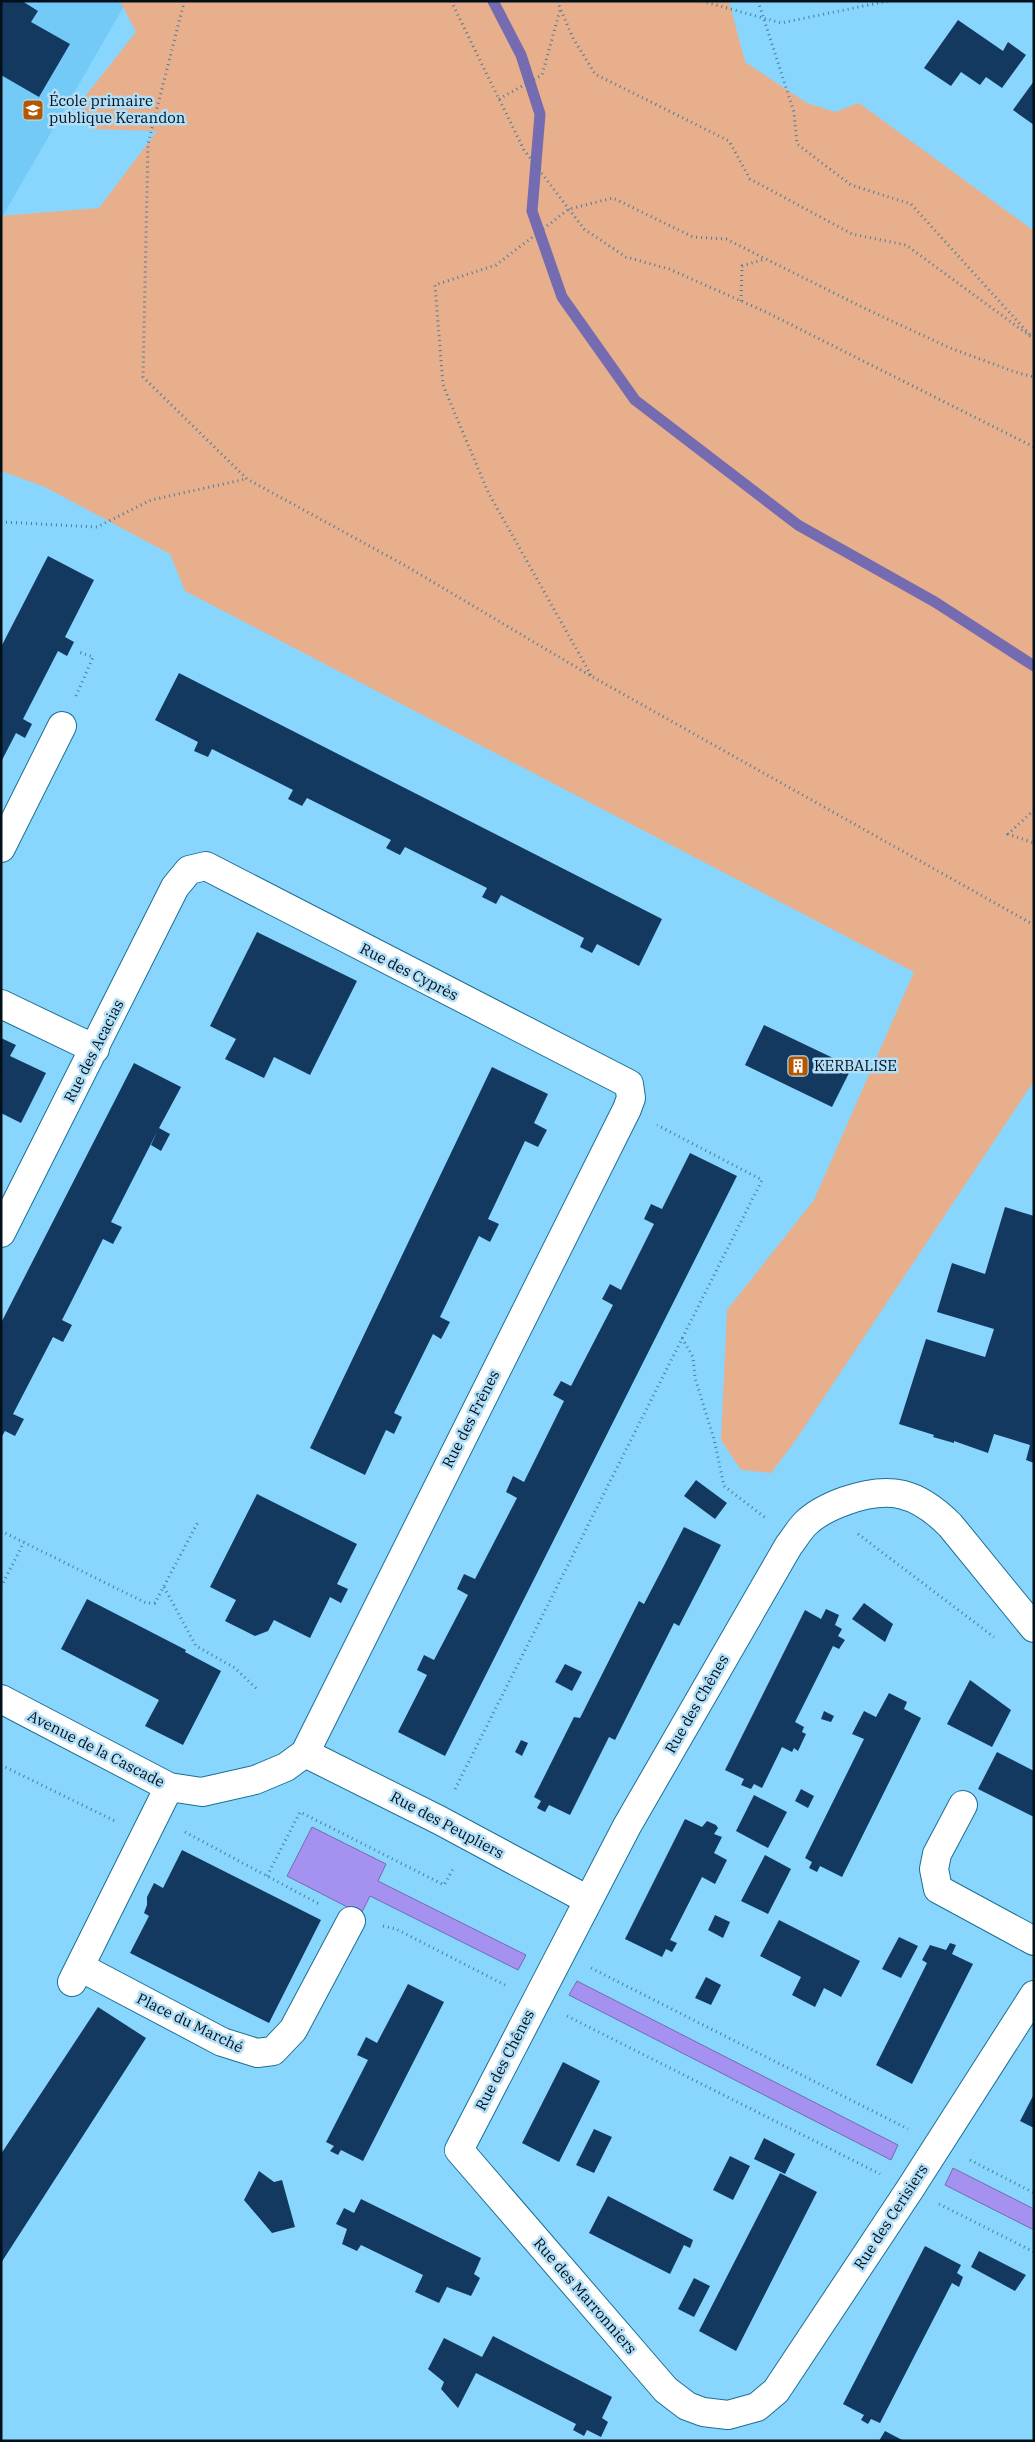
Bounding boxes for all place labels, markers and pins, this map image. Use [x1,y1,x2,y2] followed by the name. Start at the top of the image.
[49,91,186,127] place label: École primaire publique Kerandon
[21,98,45,122] school or university icon: École primaire publique Kerandon
[786,1054,810,1078] building icon: KERBALISE
[814,1056,897,1075] place label: KERBALISE

